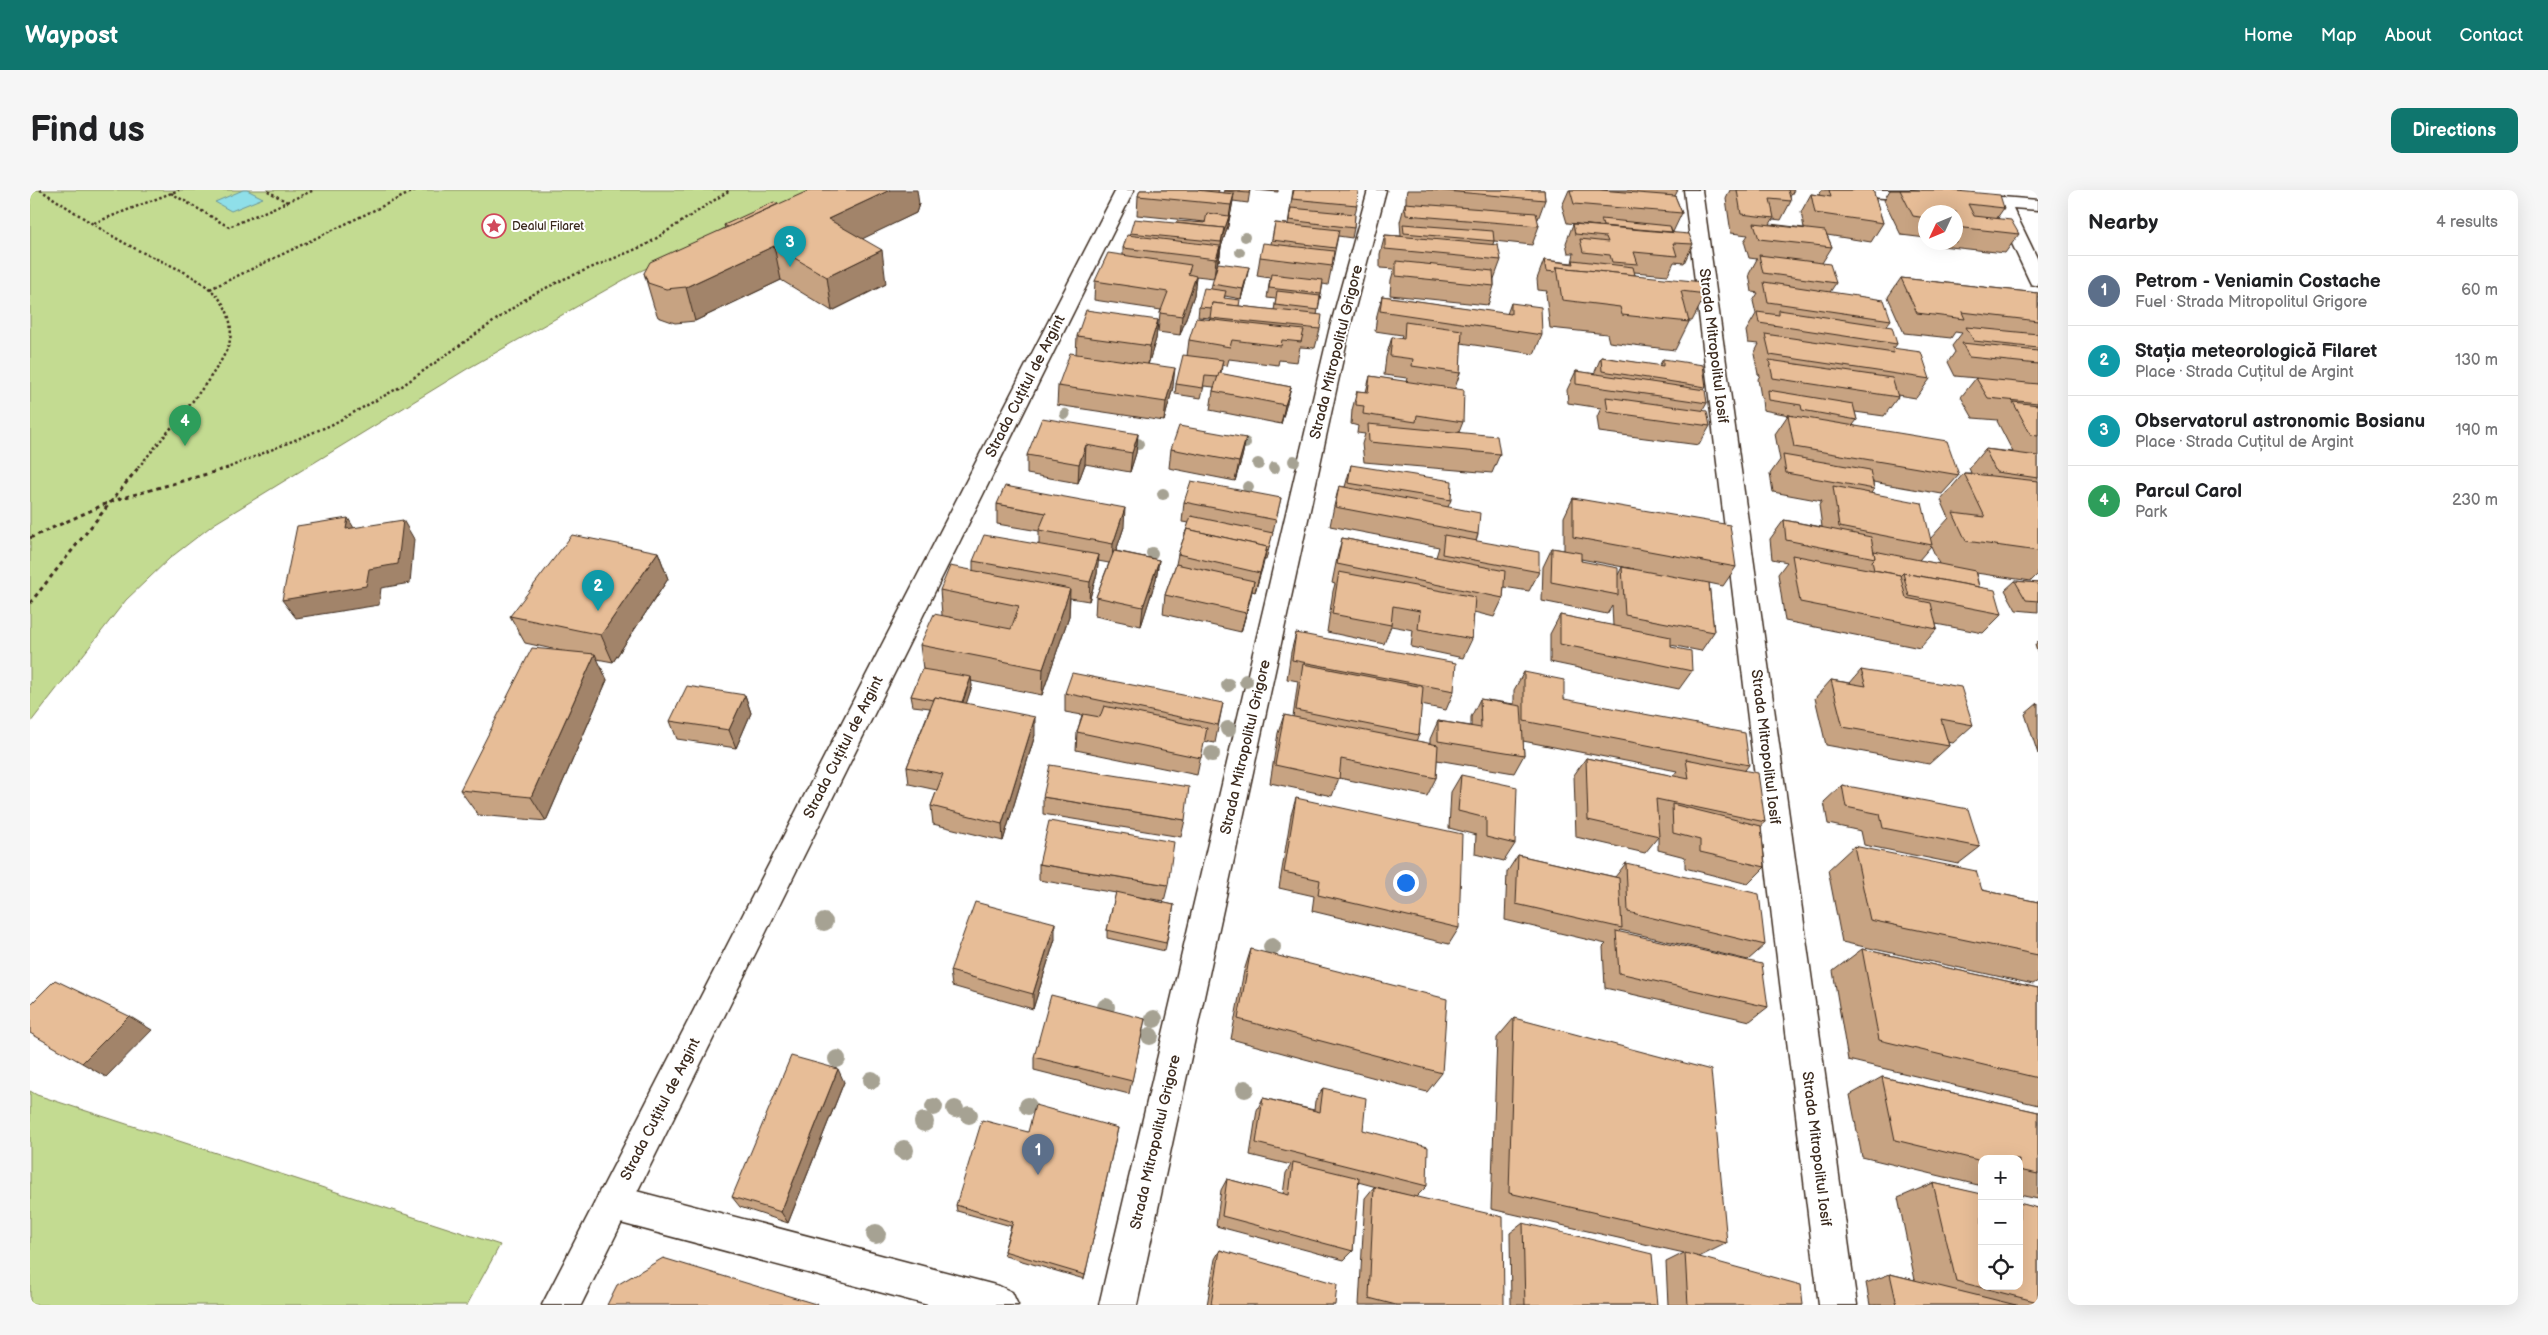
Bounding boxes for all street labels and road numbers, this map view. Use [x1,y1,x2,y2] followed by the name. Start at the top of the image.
[1306,263,1367,441] street label: Strada Mitropolitul Grigore
[1695,267,1732,425] street label: Strada Mitropolitul Iosif
[981,311,1070,461] street label: Strada Cuțitul de Argint
[1216,658,1275,836] street label: Strada Mitropolitul Grigore
[1747,668,1784,826] street label: Strada Mitropolitul Iosif
[799,672,888,822] street label: Strada Cuțitul de Argint
[616,1034,705,1184] street label: Strada Cuțitul de Argint
[1126,1053,1185,1231] street label: Strada Mitropolitul Grigore
[1798,1070,1835,1228] street label: Strada Mitropolitul Iosif

